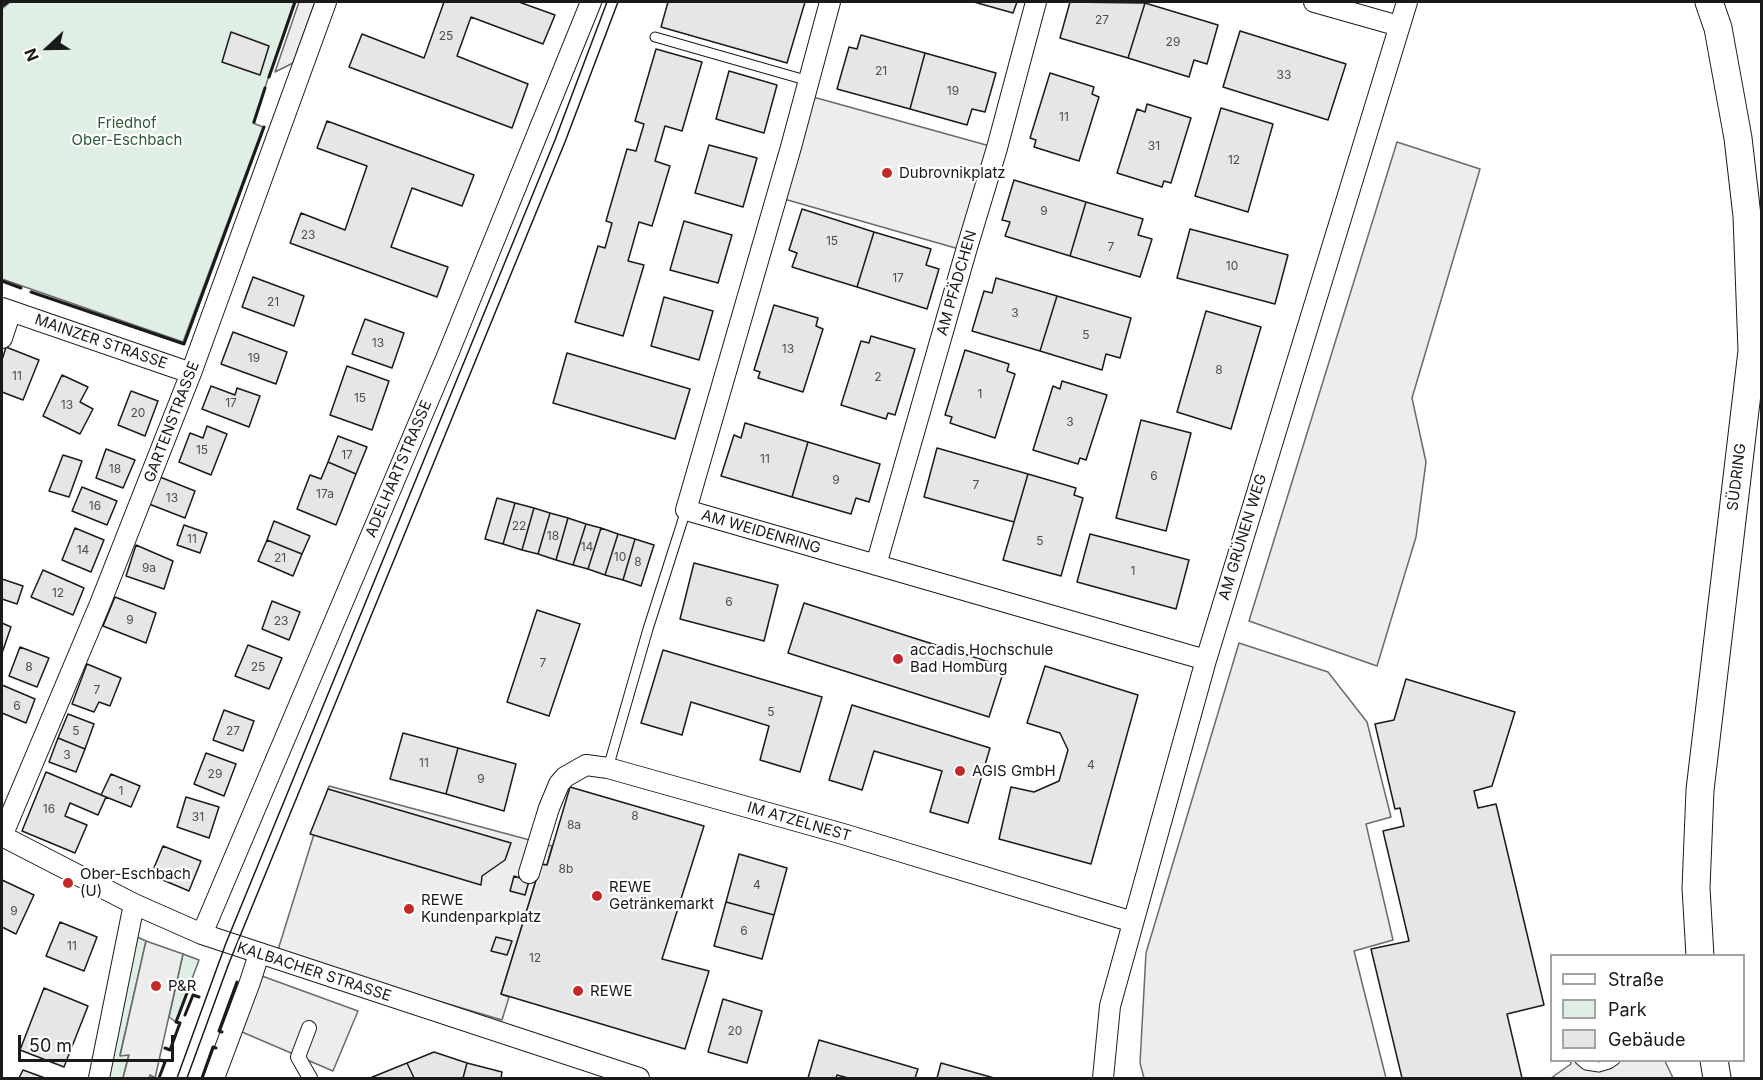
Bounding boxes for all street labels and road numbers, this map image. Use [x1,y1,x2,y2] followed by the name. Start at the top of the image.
[933,228,981,338] street label: AM PFÄDCHEN
[32,311,170,373] street label: MAINZER STRASSE
[141,359,203,485] street label: GARTENSTRASSE
[362,398,436,540] street label: ADELHARTSTRASSE
[1724,442,1750,512] street label: SÜDRING
[1215,472,1271,602] street label: AM GRÜNEN WEG
[699,506,823,558] street label: AM WEIDENRING
[745,799,853,845] street label: IM ATZELNEST
[235,939,393,1005] street label: KALBACHER STRASSE

